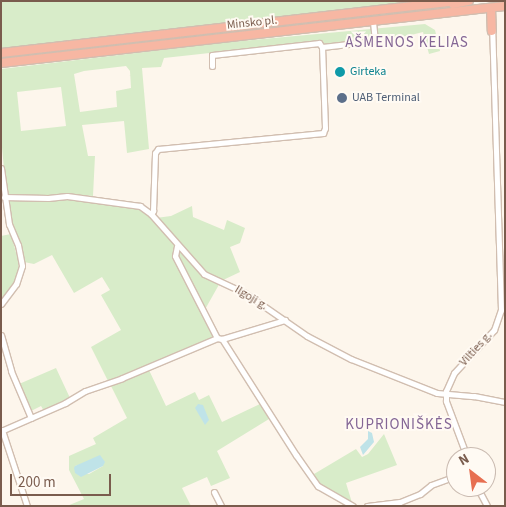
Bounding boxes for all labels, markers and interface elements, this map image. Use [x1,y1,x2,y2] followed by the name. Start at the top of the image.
[226,13,278,33] street label: Minsko pl.
[343,34,471,52] district label: AŠMENOS KELIAS
[350,65,386,79] place label: Girteka
[334,66,346,78] marker: Girteka
[352,91,420,105] place label: UAB Terminal
[336,92,348,104] marker: UAB Terminal
[232,283,270,313] street label: Ilgoji g.
[457,329,495,369] street label: Vilties g.
[344,416,454,434] district label: KUPRIONIŠKĖS
[446,447,496,497] north arrow
[455,449,473,471] text: N
[12,464,114,496] scale bar
[18,472,56,493] text: 200 m

